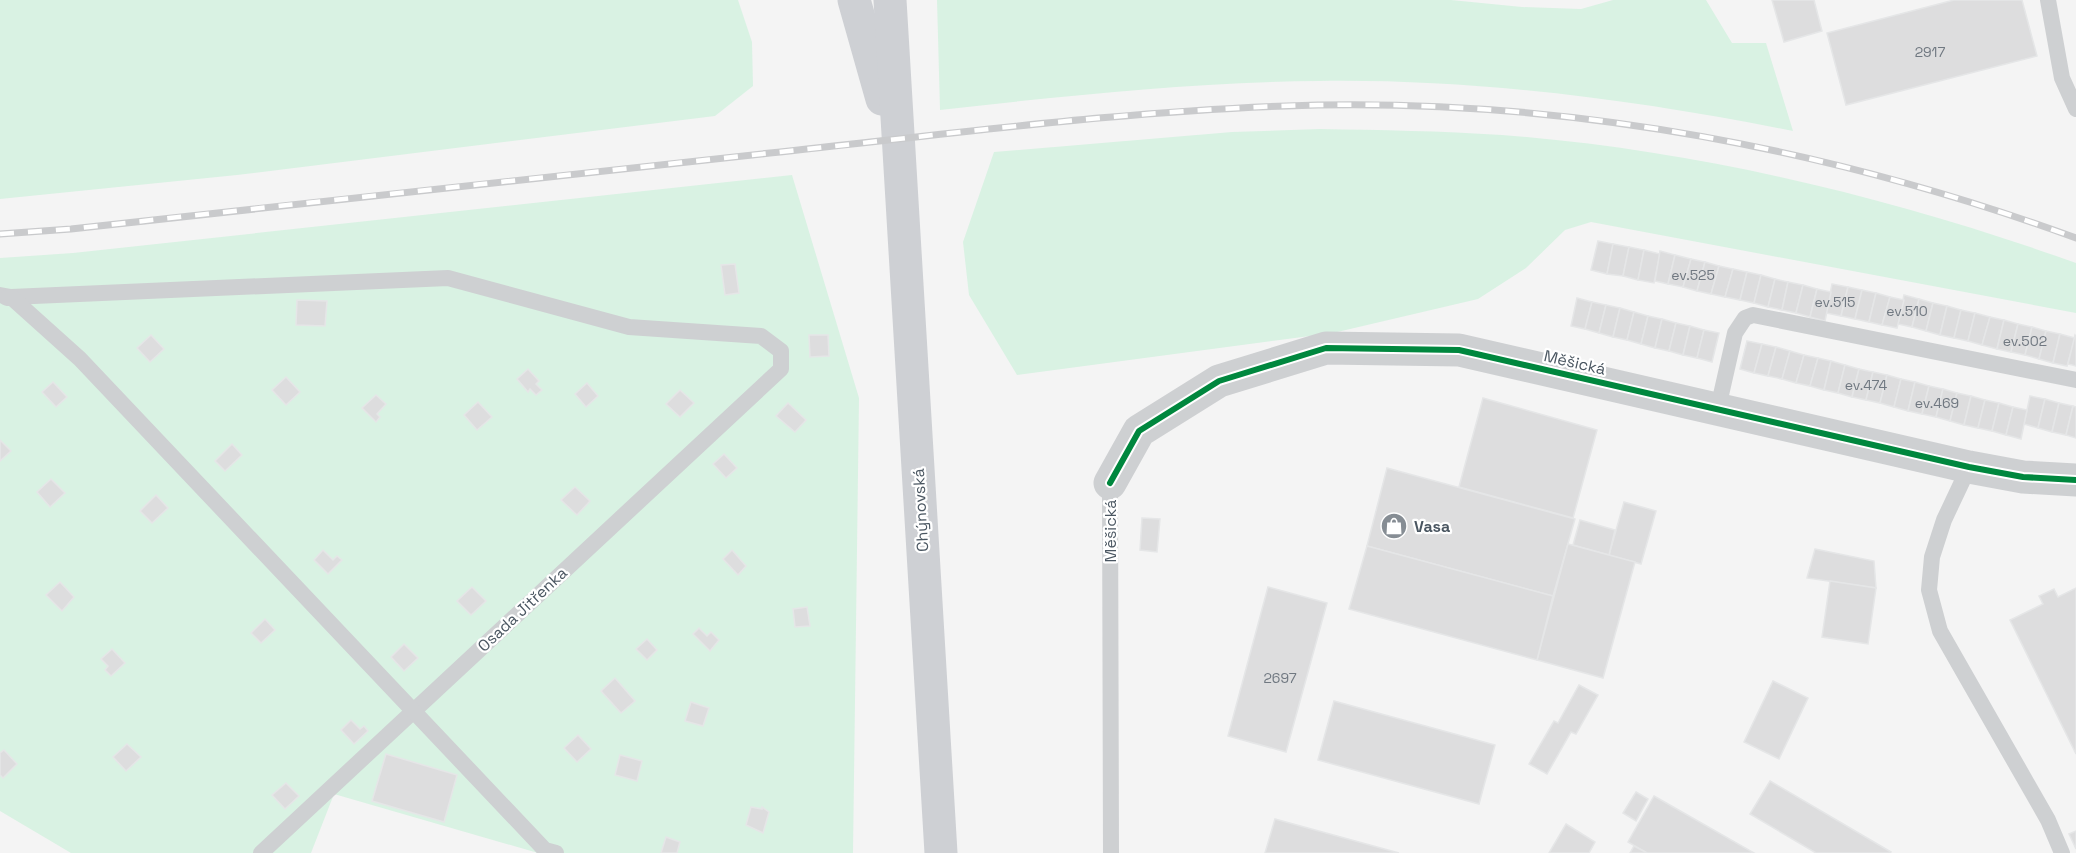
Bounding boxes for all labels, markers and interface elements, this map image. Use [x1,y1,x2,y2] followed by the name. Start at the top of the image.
[1915,43,1945,61] house number: 2917
[1671,266,1715,284] house number: ev.525
[1815,293,1855,311] house number: ev.515
[1886,302,1928,320] house number: ev.510
[2003,332,2047,350] house number: ev.502
[1542,345,1608,380] street label: Měšická
[1845,376,1888,394] house number: ev.474
[1915,394,1959,412] house number: ev.469
[908,468,933,552] street label: Chýnovská
[1100,500,1121,562] street label: Měšická
[1379,511,1409,541] shop icon: Vasa
[1414,516,1450,537] place label: Vasa
[473,562,572,656] street label: Osada Jitřenka
[1263,669,1297,687] house number: 2697

